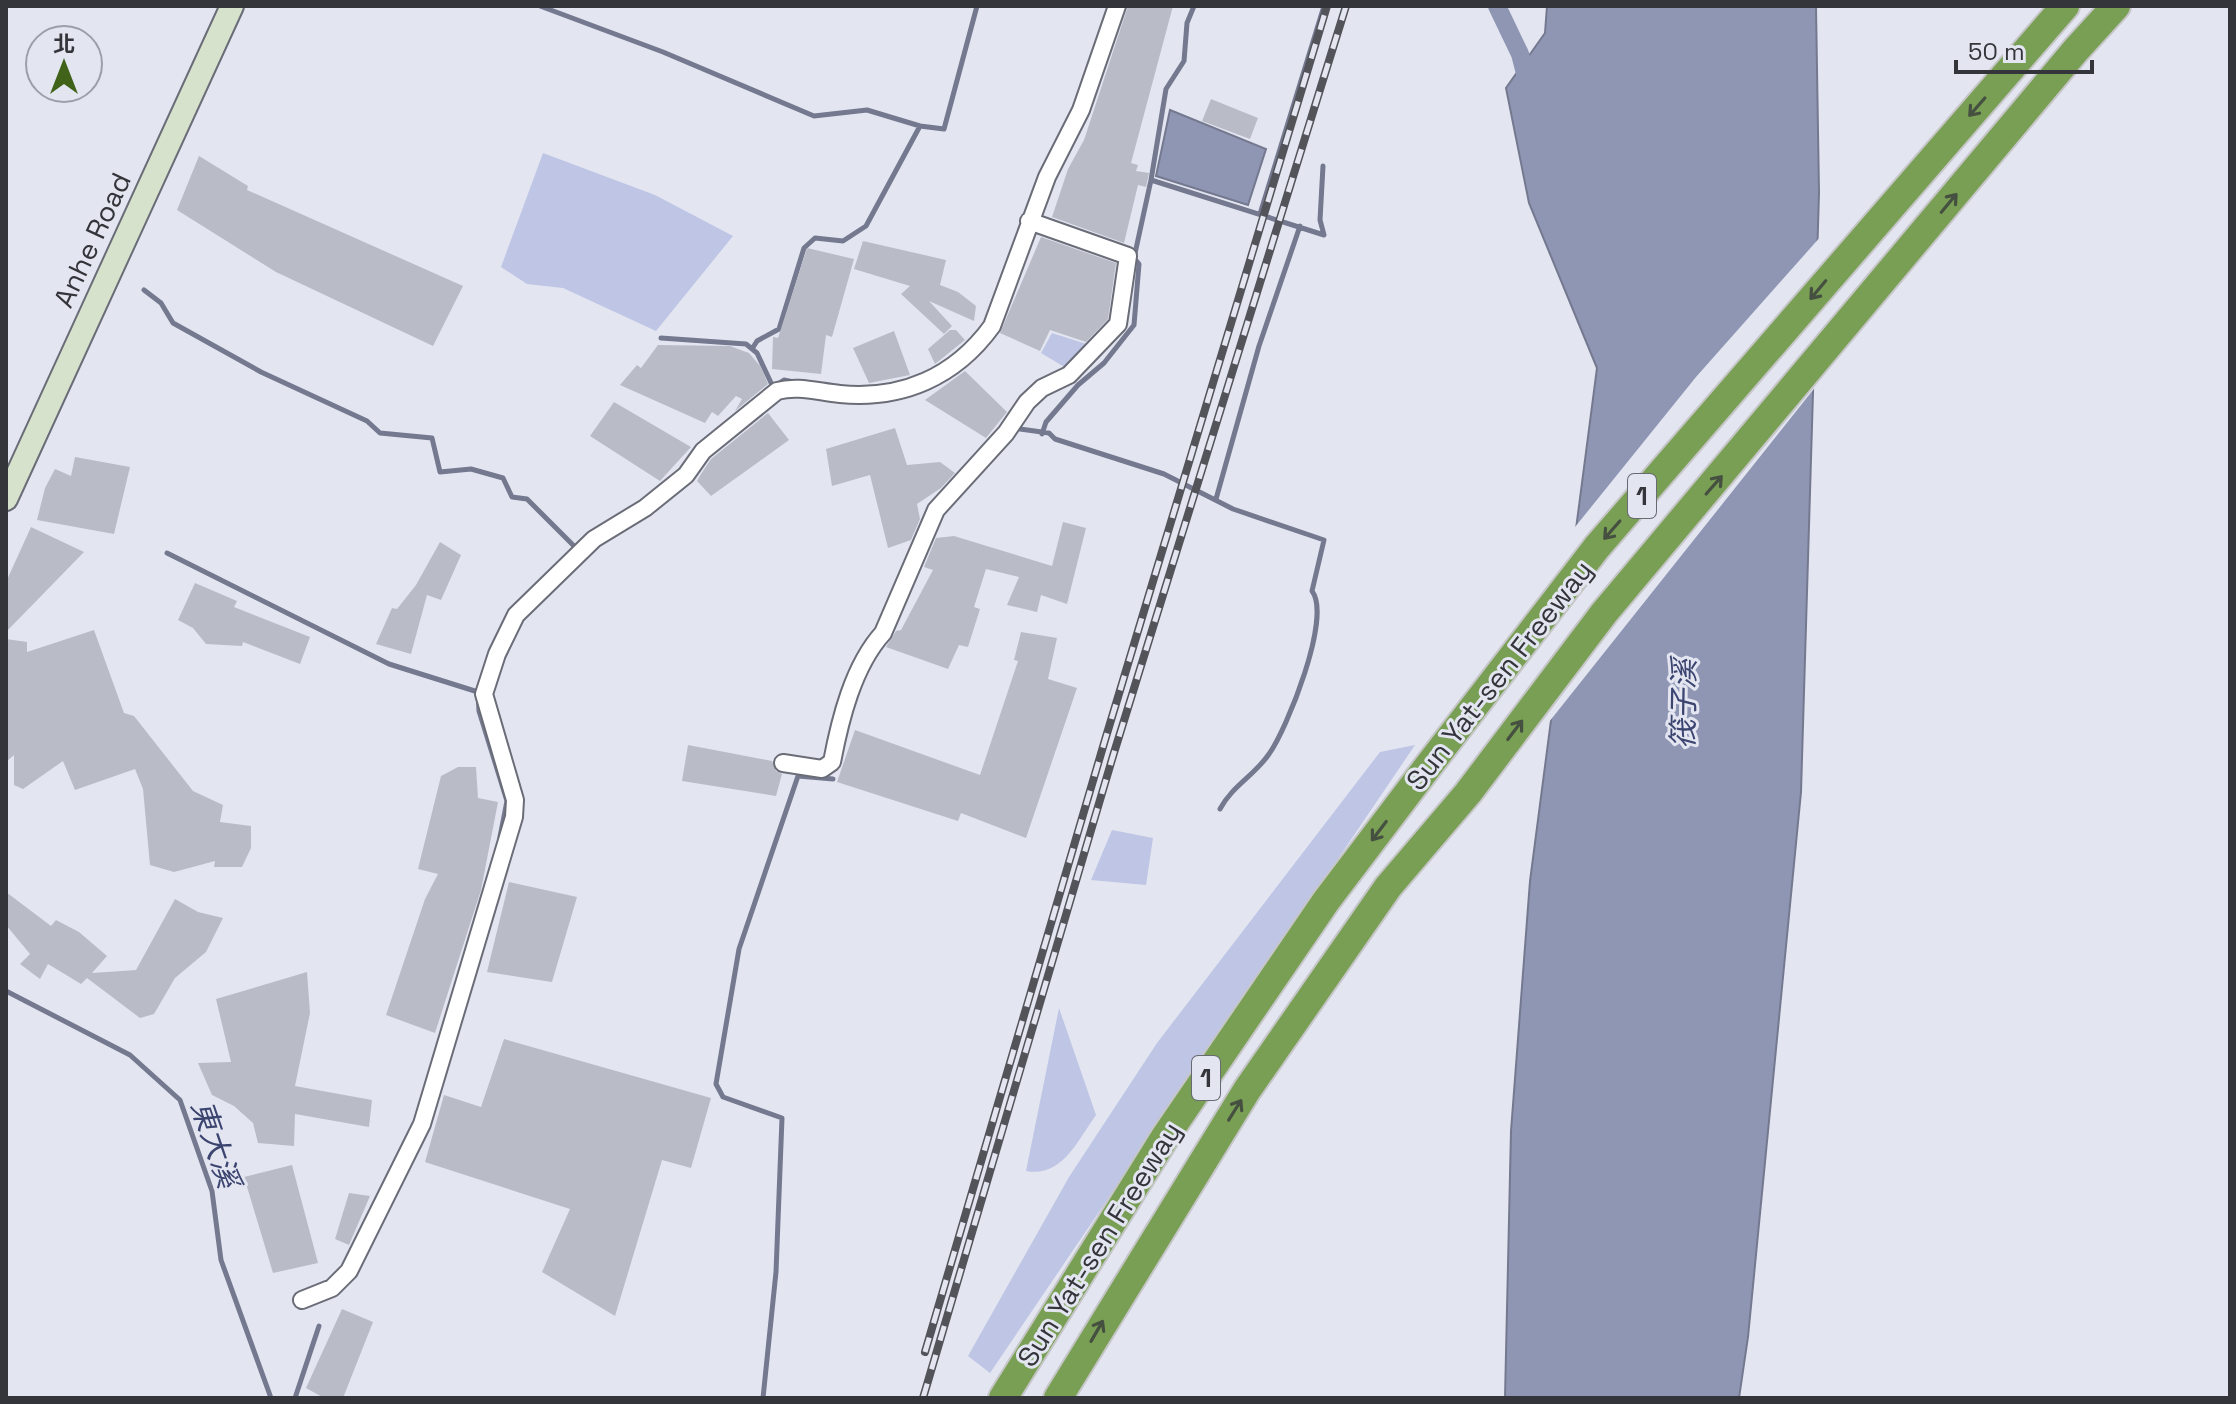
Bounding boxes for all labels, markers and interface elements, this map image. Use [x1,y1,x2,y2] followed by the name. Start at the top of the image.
[24,24,104,104] north arrow
[1956,24,2092,74] scale bar
[53,30,75,58] text: 北
[1968,36,2025,67] text: 50 m
[1968,96,1986,116] one-way arrow
[45,167,139,313] street label: Anhe Road
[1939,192,1957,213] one-way arrow
[1809,280,1827,300] one-way arrow
[1628,474,1656,518] road number: 1
[1705,475,1723,496] one-way arrow
[1603,520,1621,540] one-way arrow
[1398,553,1600,797] street label: Sun Yat-sen Freeway
[1663,655,1704,749] water label: 筏子溪
[1507,720,1524,742] one-way arrow
[1371,820,1388,841] one-way arrow
[1192,1056,1220,1100] road number: 1
[182,1095,250,1197] water label: 東大溪
[1227,1099,1243,1122] one-way arrow
[1009,1115,1189,1373] street label: Sun Yat-sen Freeway
[1090,1319,1105,1343] one-way arrow

